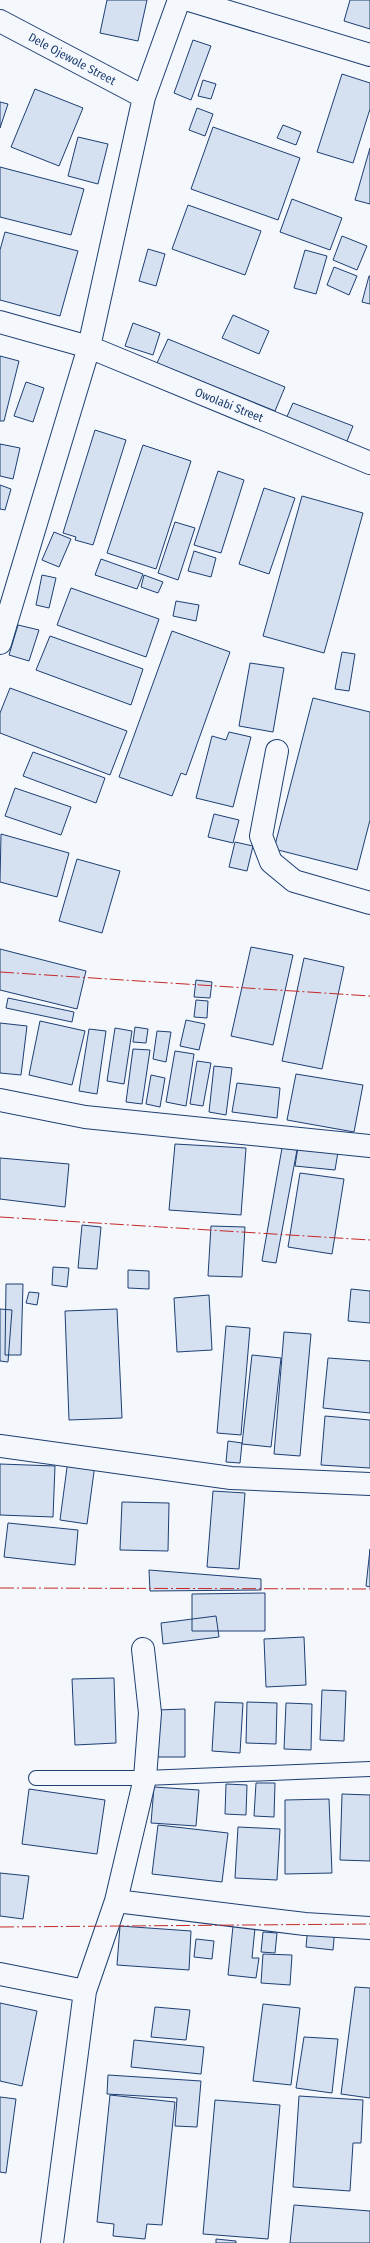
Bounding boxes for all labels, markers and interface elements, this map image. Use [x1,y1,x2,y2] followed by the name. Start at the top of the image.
[26,30,118,88] street label: Dele Ojewole Street
[193,385,265,425] street label: Owolabi Street

